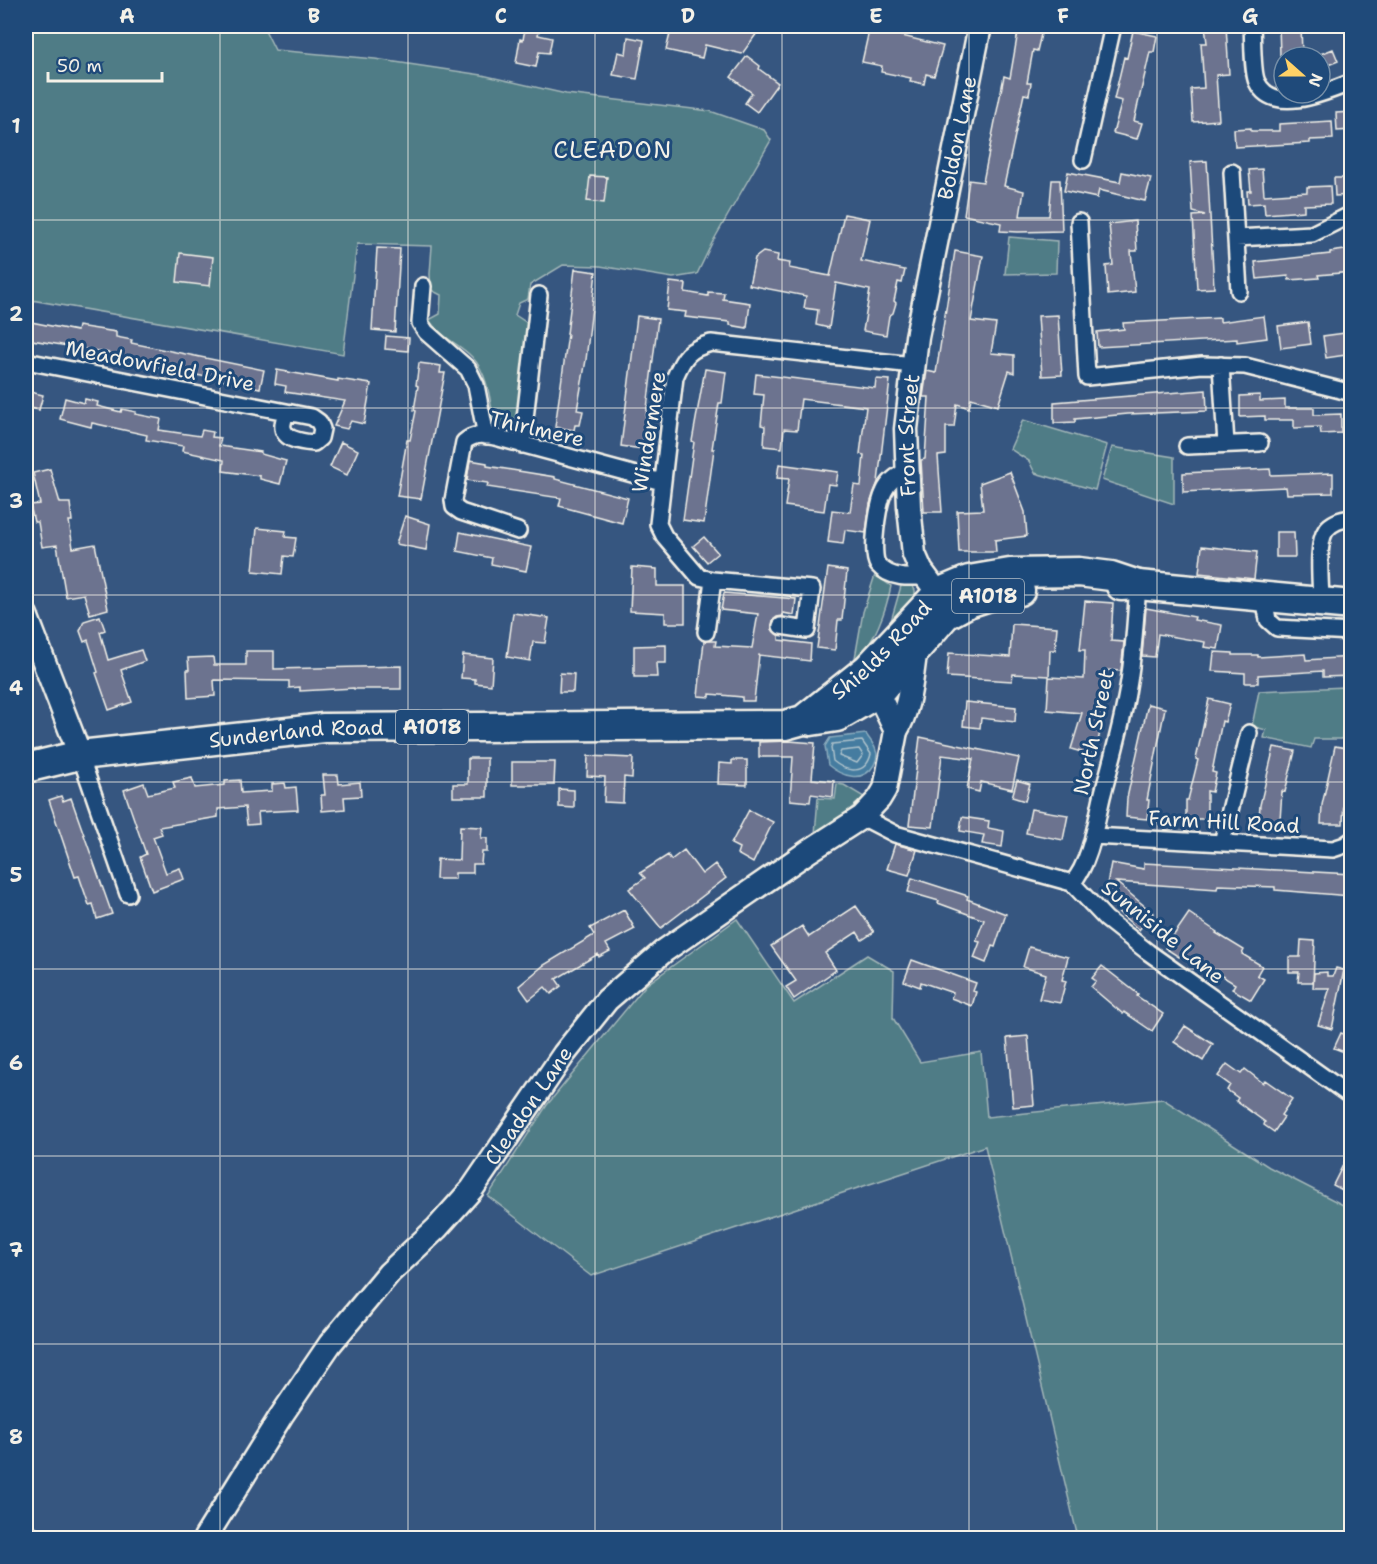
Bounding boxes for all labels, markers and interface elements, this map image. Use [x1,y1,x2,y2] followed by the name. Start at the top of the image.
[119,3,135,29] text: A
[308,3,320,29] text: B
[495,3,507,29] text: C
[681,3,695,29] text: D
[869,3,883,29] text: E
[1057,3,1069,29] text: F
[1242,3,1258,29] text: G
[48,45,162,83] scale bar
[1272,45,1332,105] north arrow
[57,54,102,78] text: 50 m
[1303,71,1328,90] text: N
[931,73,984,202] street label: Boldon Lane
[11,113,21,139] text: 1
[553,134,673,166] district label: CLEADON
[9,301,23,327] text: 2
[63,334,257,398] street label: Meadowfield Drive
[626,369,672,495] street label: Windermere
[892,372,926,497] street label: Front Street
[487,405,587,453] street label: Thirlmere
[9,488,23,514] text: 3
[952,579,1024,613] road number: A1018
[825,594,938,706] street label: Shields Road
[1067,666,1121,798] street label: North Street
[9,675,23,701] text: 4
[396,710,468,744] road number: A1018
[207,714,384,755] street label: Sunderland Road
[1148,804,1300,840] street label: Farm Hill Road
[10,862,22,888] text: 5
[1096,874,1230,990] street label: Sunniside Lane
[478,1040,579,1171] street label: Cleadon Lane
[9,1050,23,1076] text: 6
[9,1237,23,1263] text: 7
[9,1424,23,1450] text: 8

